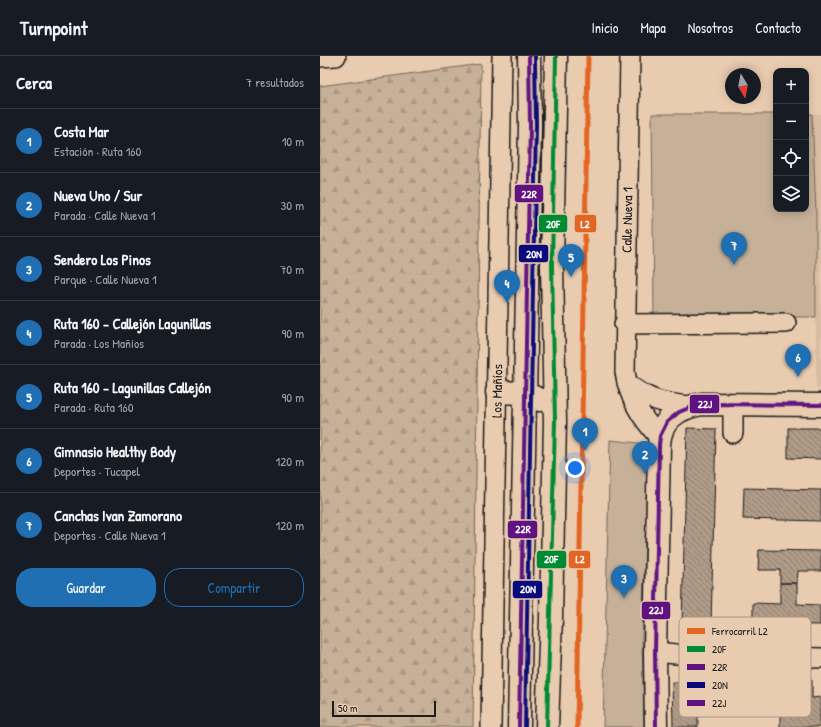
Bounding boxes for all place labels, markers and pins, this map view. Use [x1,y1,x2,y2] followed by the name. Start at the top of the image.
[721,232,747,265] pin: 7
[558,244,584,277] pin: 5
[494,270,520,303] pin: 4
[785,344,811,377] pin: 6
[572,418,598,451] pin: 1
[632,441,658,474] pin: 2
[611,565,637,598] pin: 3

